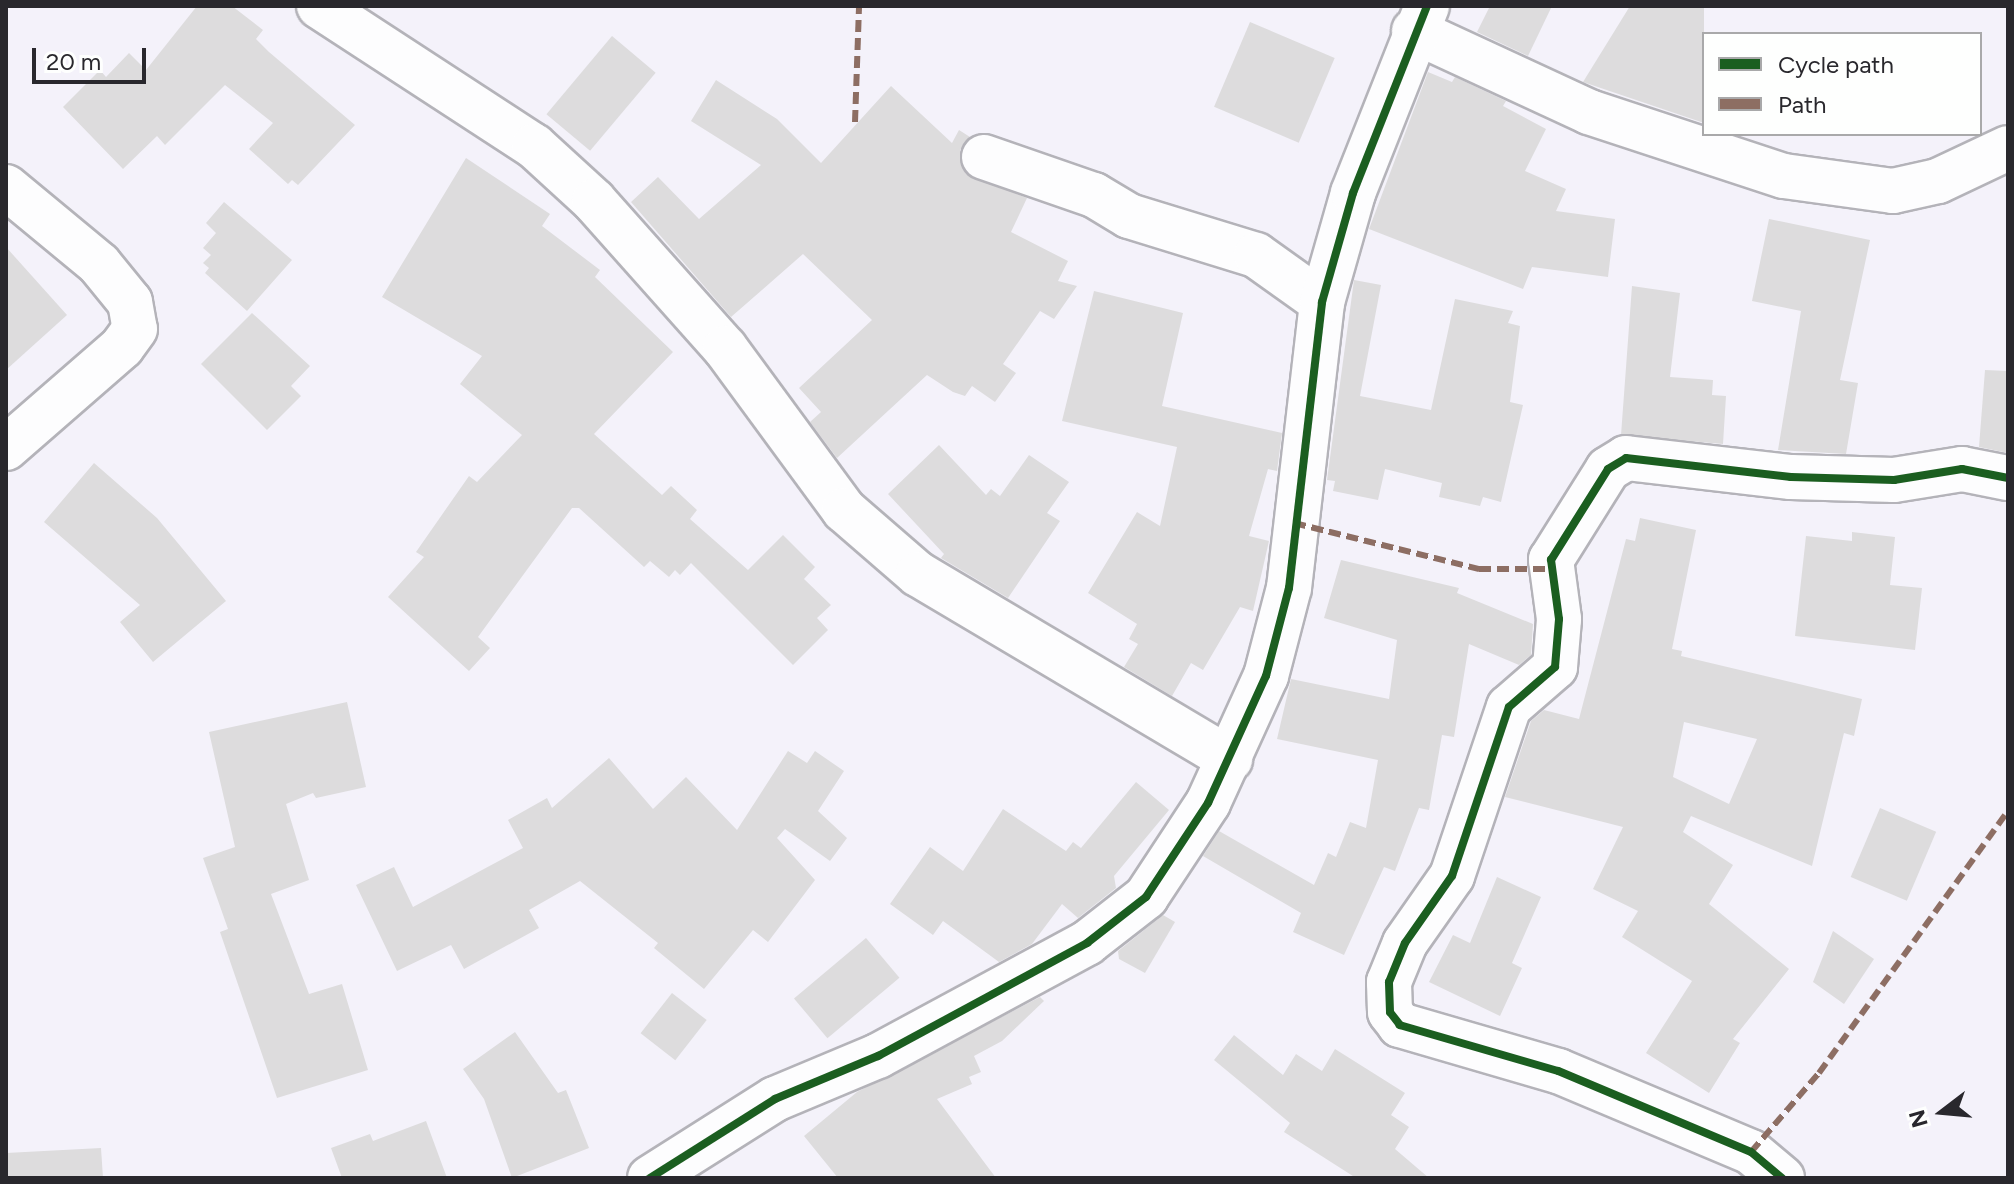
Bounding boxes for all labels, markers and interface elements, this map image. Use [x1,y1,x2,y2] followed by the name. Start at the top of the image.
[36,32,150,82] scale bar
[1702,32,1982,136] legend
[46,47,101,76] text: 20 m
[1778,50,1894,79] text: Cycle path
[1778,90,1826,119] text: Path
[1902,1072,1982,1152] north arrow
[1903,1107,1934,1131] text: N

